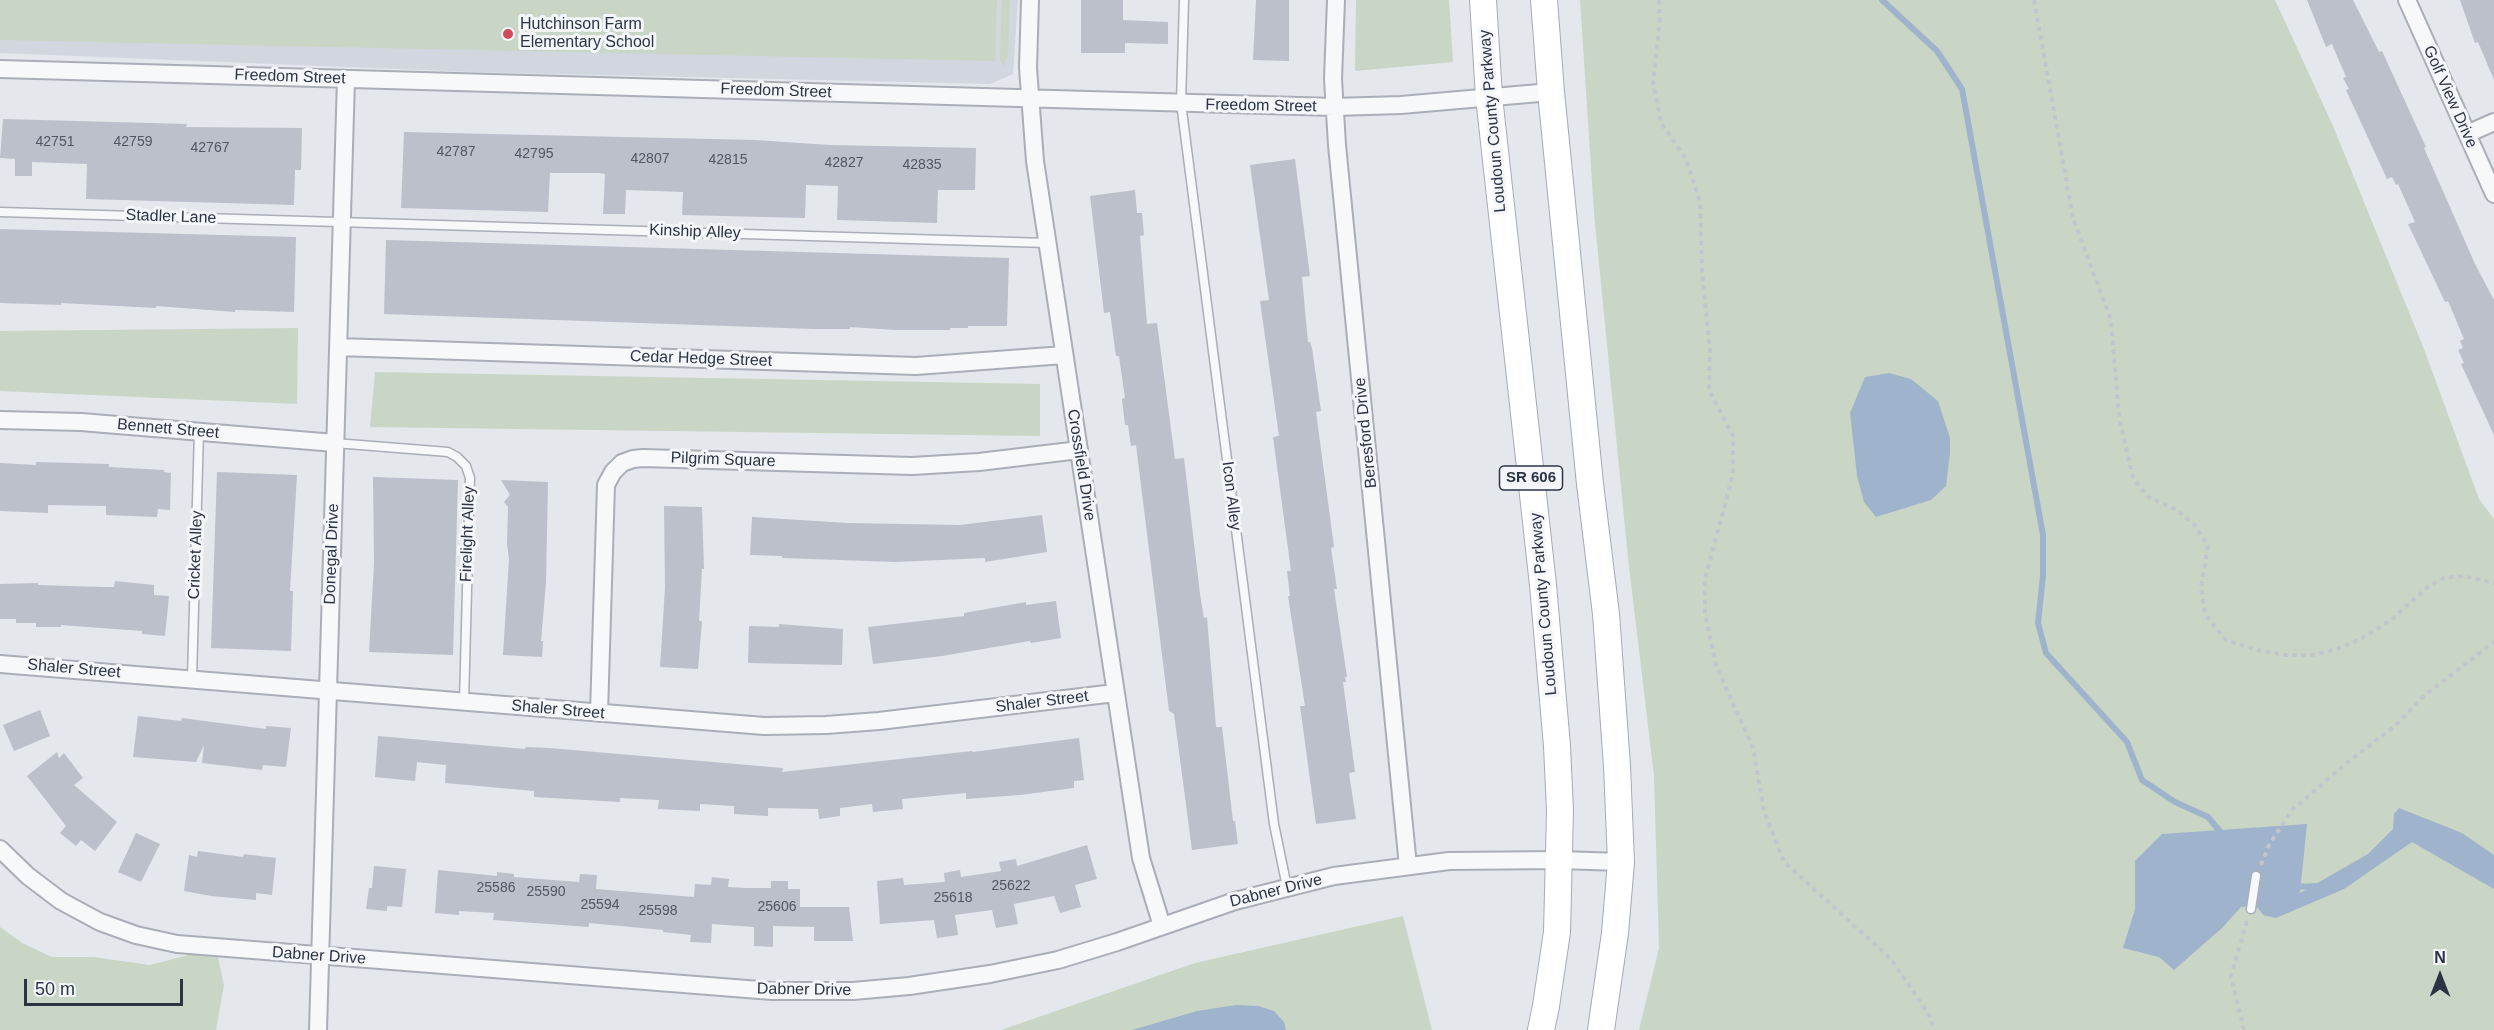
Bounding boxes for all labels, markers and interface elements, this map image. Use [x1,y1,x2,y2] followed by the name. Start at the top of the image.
[520,15,654,53] place label: Hutchinson Farm Elementary School
[501,27,515,41] marker: Hutchinson Farm Elementary School
[1475,29,1511,213] street label: Loudoun County Parkway
[2419,43,2481,151] street label: Golf View Drive
[234,65,346,89] street label: Freedom Street
[720,79,832,103] street label: Freedom Street
[1205,95,1317,117] street label: Freedom Street
[36,134,74,150] house number: 42751
[114,134,152,150] house number: 42759
[191,140,229,156] house number: 42767
[437,144,475,160] house number: 42787
[515,146,553,162] house number: 42795
[631,151,669,167] house number: 42807
[709,152,747,168] house number: 42815
[825,155,863,171] house number: 42827
[903,157,941,173] house number: 42835
[125,206,217,228] street label: Stadler Lane
[649,221,741,243] street label: Kinship Alley
[630,347,772,371] street label: Cedar Hedge Street
[1351,377,1381,489] street label: Beresford Drive
[1063,408,1099,522] street label: Crossfield Drive
[116,415,220,443] street label: Bennett Street
[670,449,776,471] street label: Pilgrim Square
[1217,460,1245,532] street label: Icon Alley
[1500,466,1562,490] road number: SR 606
[457,486,479,582] street label: Firelight Alley
[321,503,343,605] street label: Donegal Drive
[185,510,207,600] street label: Cricket Alley
[1526,512,1562,696] street label: Loudoun County Parkway
[27,655,121,683] street label: Shaler Street
[994,687,1090,717] street label: Shaler Street
[511,696,605,724] street label: Shaler Street
[1228,870,1324,912] street label: Dabner Drive
[992,878,1030,894] house number: 25622
[477,880,515,896] house number: 25586
[527,884,565,900] house number: 25590
[934,890,972,906] house number: 25618
[581,897,619,913] house number: 25594
[758,899,796,915] house number: 25606
[639,903,677,919] house number: 25598
[271,943,367,969] street label: Dabner Drive
[2410,946,2470,1006] north arrow
[2434,949,2446,966] text: N
[27,967,186,1005] scale bar
[35,979,75,999] text: 50 m
[757,980,851,1000] street label: Dabner Drive

